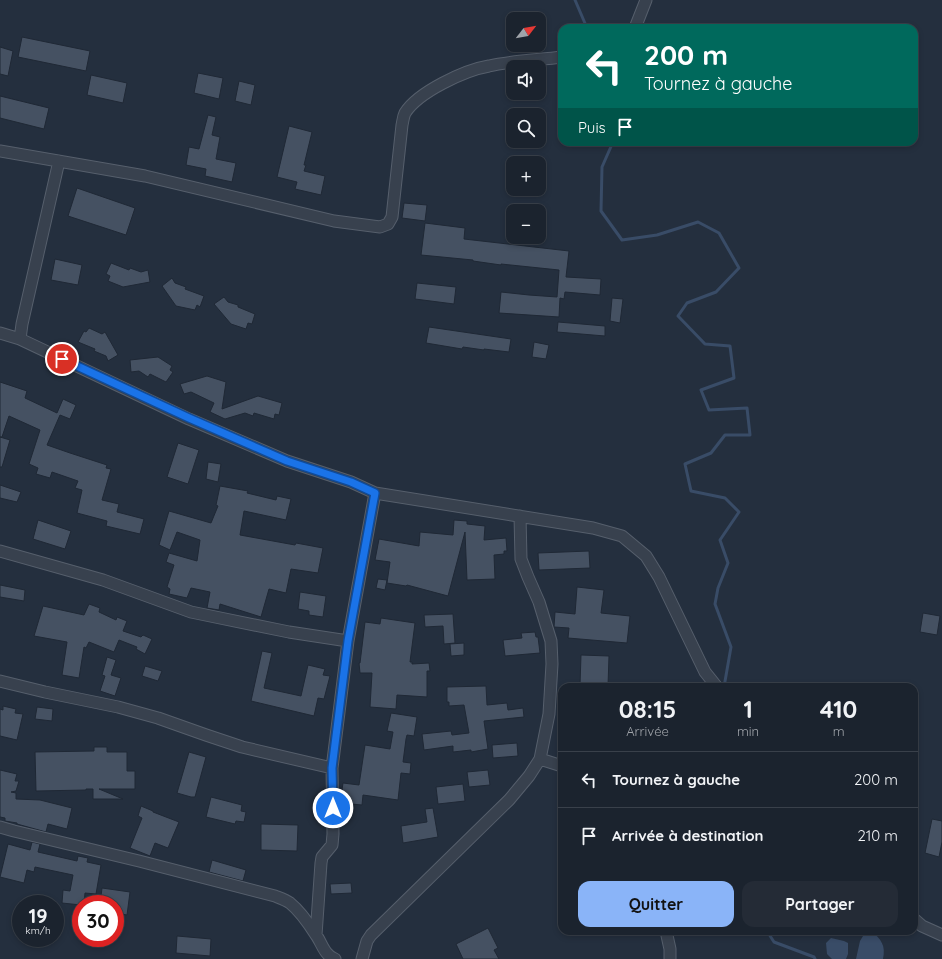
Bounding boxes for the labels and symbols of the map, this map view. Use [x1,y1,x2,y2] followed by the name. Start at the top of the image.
[506,12,546,52] north arrow
[45,342,79,376] pin
[312,787,354,829] position arrow
[72,895,124,947] speed limit sign: 30

